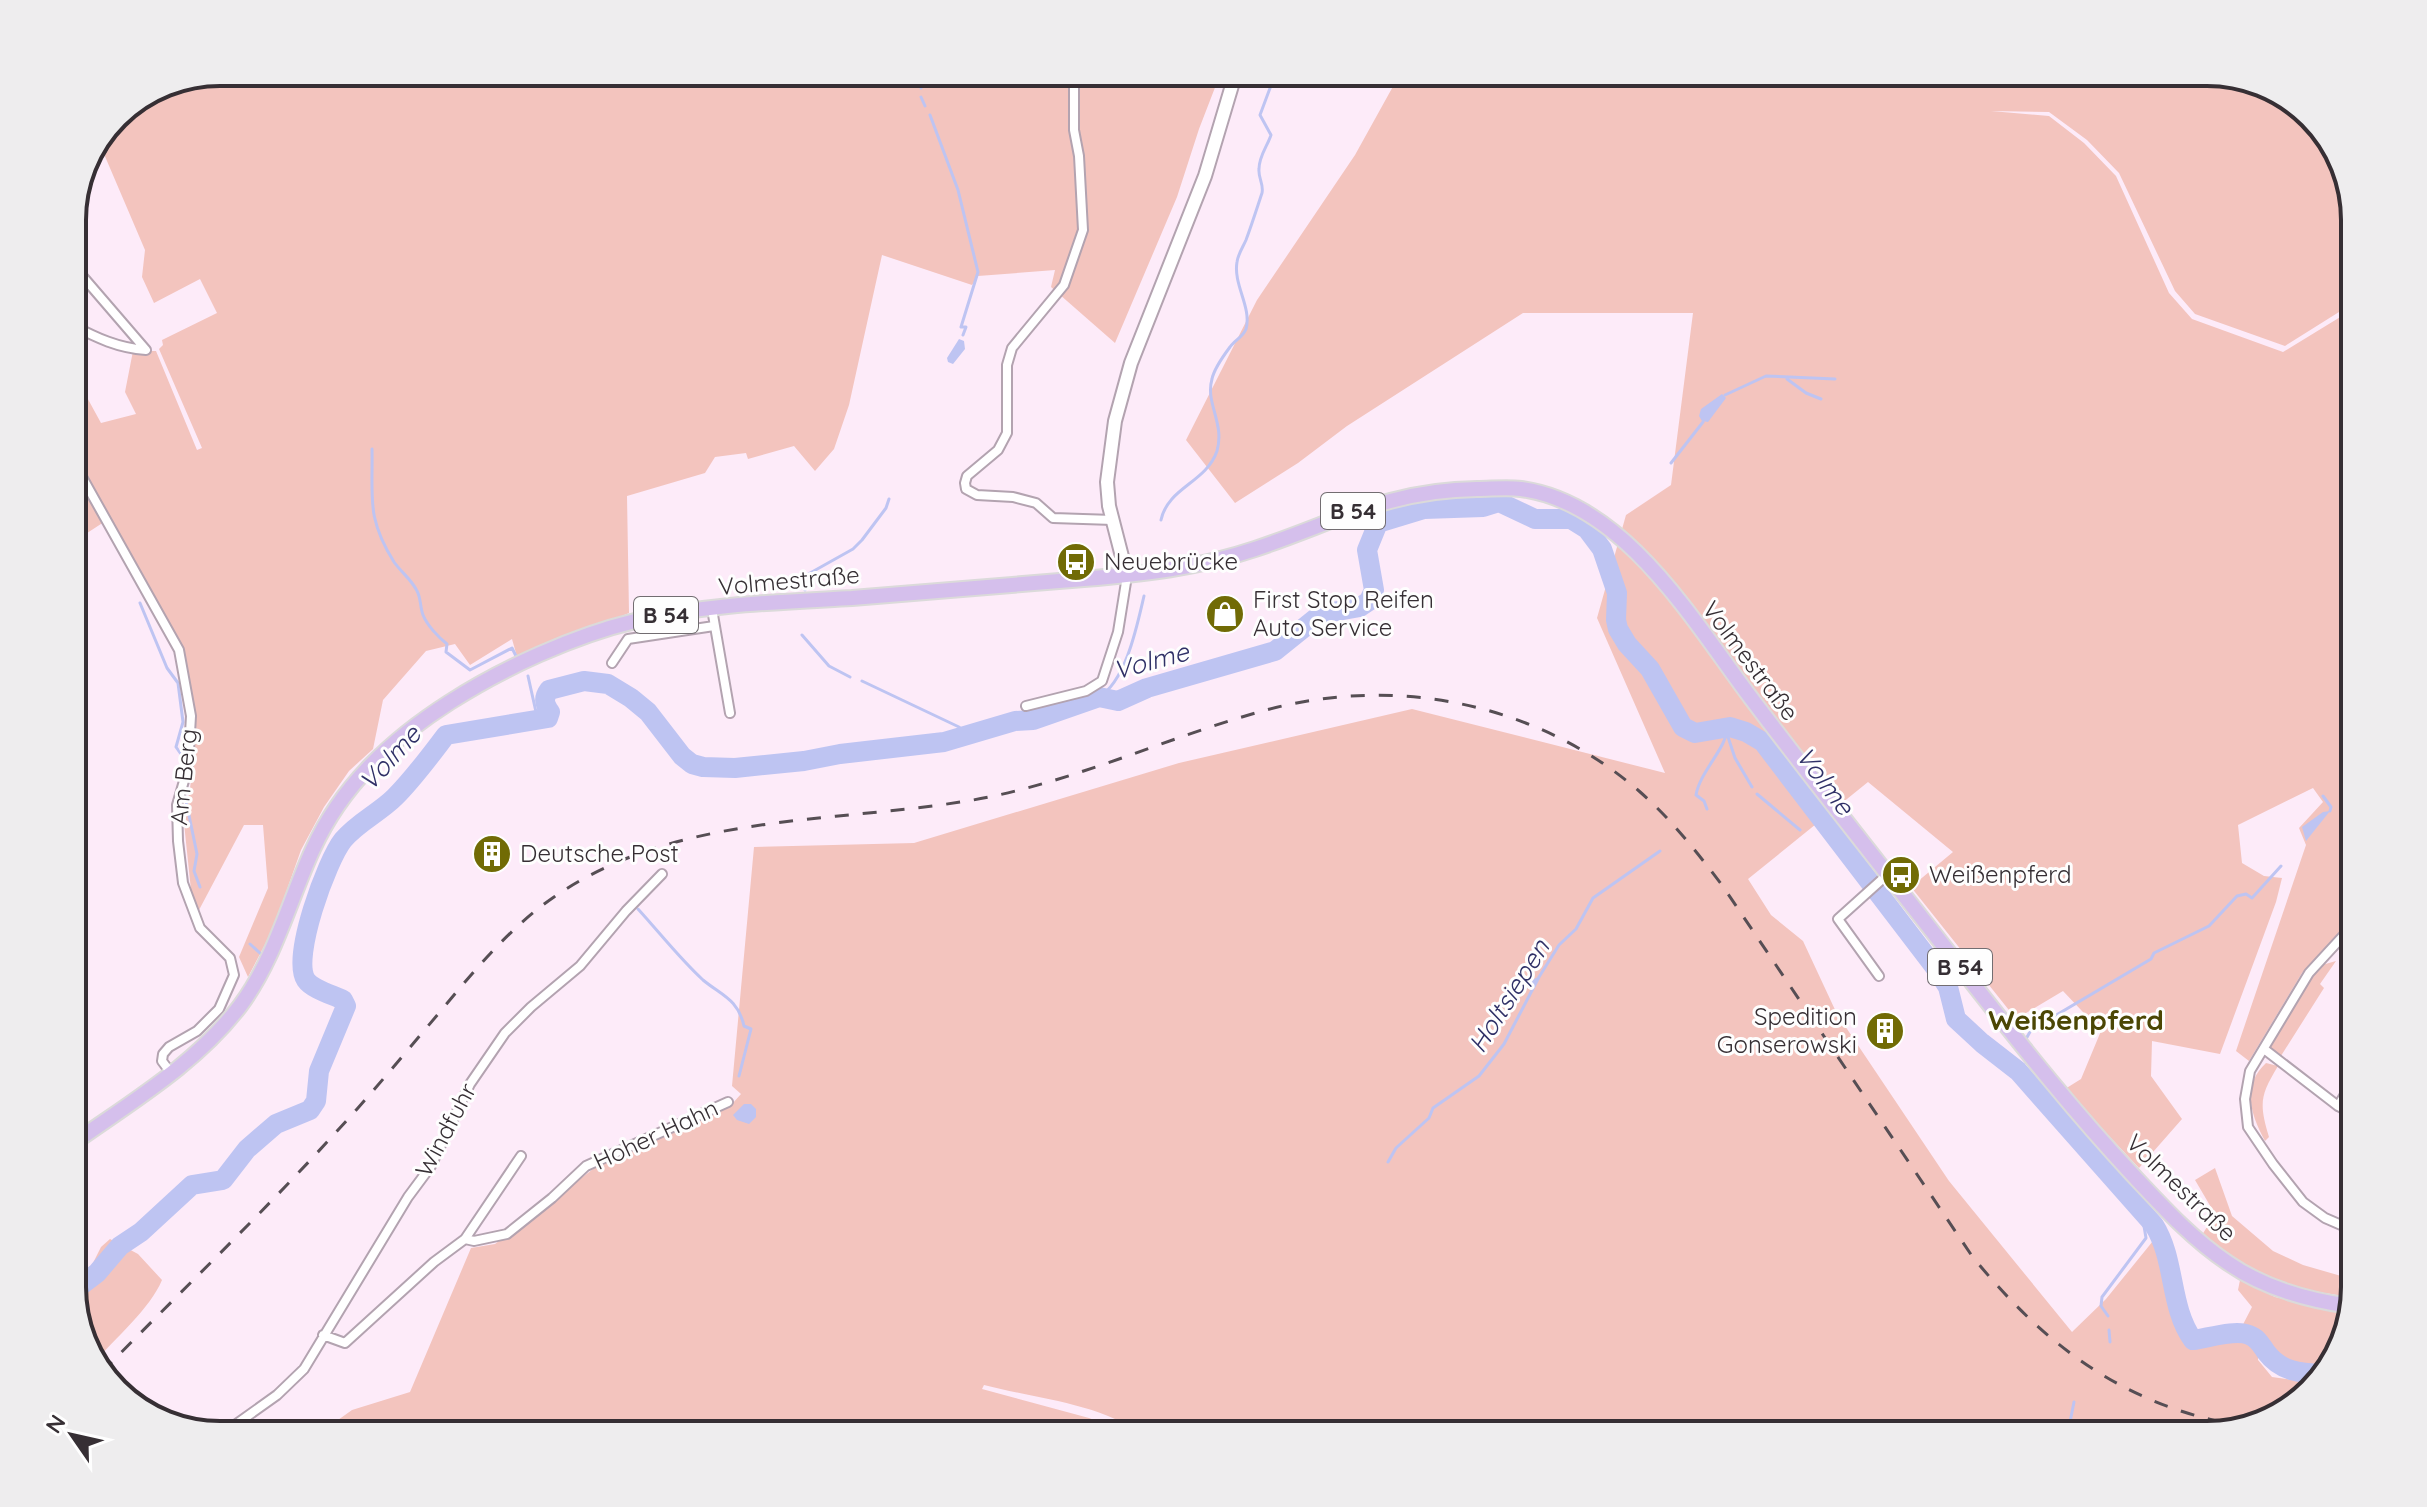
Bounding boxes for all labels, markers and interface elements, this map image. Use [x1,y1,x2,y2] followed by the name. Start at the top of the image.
[1321,493,1385,529] road number: B 54
[1055,541,1097,583] bus stop icon: Neuebrücke
[1104,546,1238,576] place label: Neuebrücke
[717,559,861,601] street label: Volmestraße
[1253,584,1434,642] place label: First Stop Reifen Auto Service
[1204,593,1246,635] shop icon: First Stop Reifen Auto Service
[1696,595,1805,726] street label: Volmestraße
[634,597,698,633] road number: B 54
[1110,634,1193,686] water label: Volme
[352,717,428,797] water label: Volme
[163,727,203,827] street label: Am Berg
[1789,740,1862,822] water label: Volme
[471,833,513,875] building icon: Deutsche Post
[520,838,679,868] place label: Deutsche Post
[1880,854,1922,896] bus stop icon: Weißenpferd
[1929,859,2072,889] place label: Weißenpferd
[1461,932,1557,1059] water label: Holtsiepen
[1928,949,1992,985] road number: B 54
[1717,1001,1857,1059] place label: Spedition Gonserowski
[1988,1002,2164,1037] district label: Weißenpferd
[1864,1010,1906,1052] building icon: Spedition Gonserowski
[408,1077,482,1182] street label: Windfuhr
[588,1092,723,1176] street label: Hoher Hahn
[2120,1127,2243,1247] street label: Volmestraße
[32,1395,112,1475] north arrow
[39,1409,72,1438] text: N

